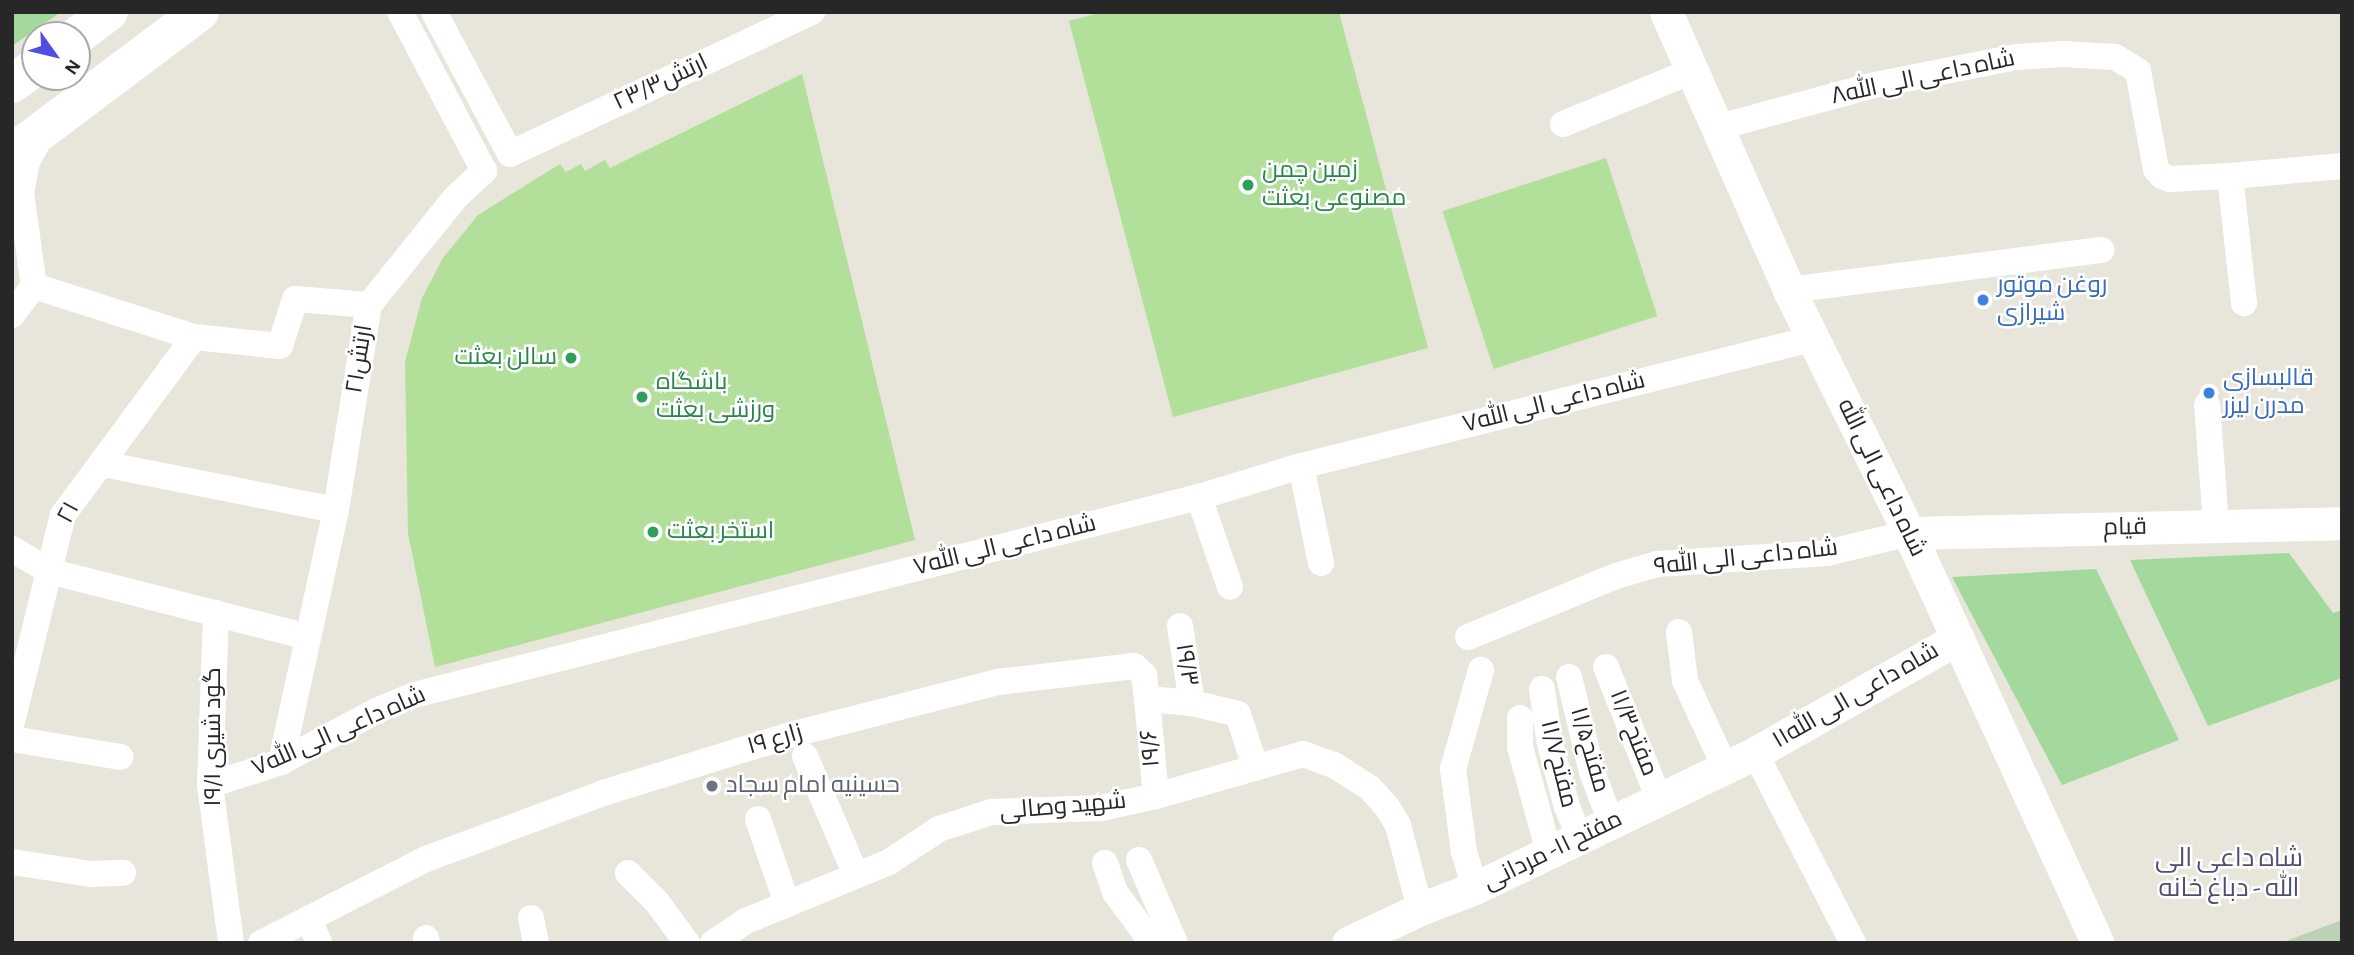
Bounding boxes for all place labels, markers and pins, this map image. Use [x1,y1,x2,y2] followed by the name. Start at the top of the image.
[1262,157,1407,213] place label: زمین چمن مصنوعی بعثت
[1240,177,1256,193] marker: زمین چمن مصنوعی بعثت
[1997,272,2107,328] place label: روغن موتور شیرازی
[1975,292,1991,308] marker: روغن موتور شیرازی
[454,344,557,372] place label: سالن بعثت
[563,350,579,366] marker: سالن بعثت
[2223,365,2314,421] place label: قالبسازی مدرن لیزر
[656,369,775,425] place label: باشگاه ورزشی بعثت
[2201,385,2217,401] marker: قالبسازی مدرن لیزر
[634,389,650,405] marker: باشگاه ورزشی بعثت
[667,518,774,546] place label: استخر بعثت
[645,524,661,540] marker: استخر بعثت
[726,772,900,800] place label: حسینیه امام سجاد
[704,778,720,794] marker: حسینیه امام سجاد

